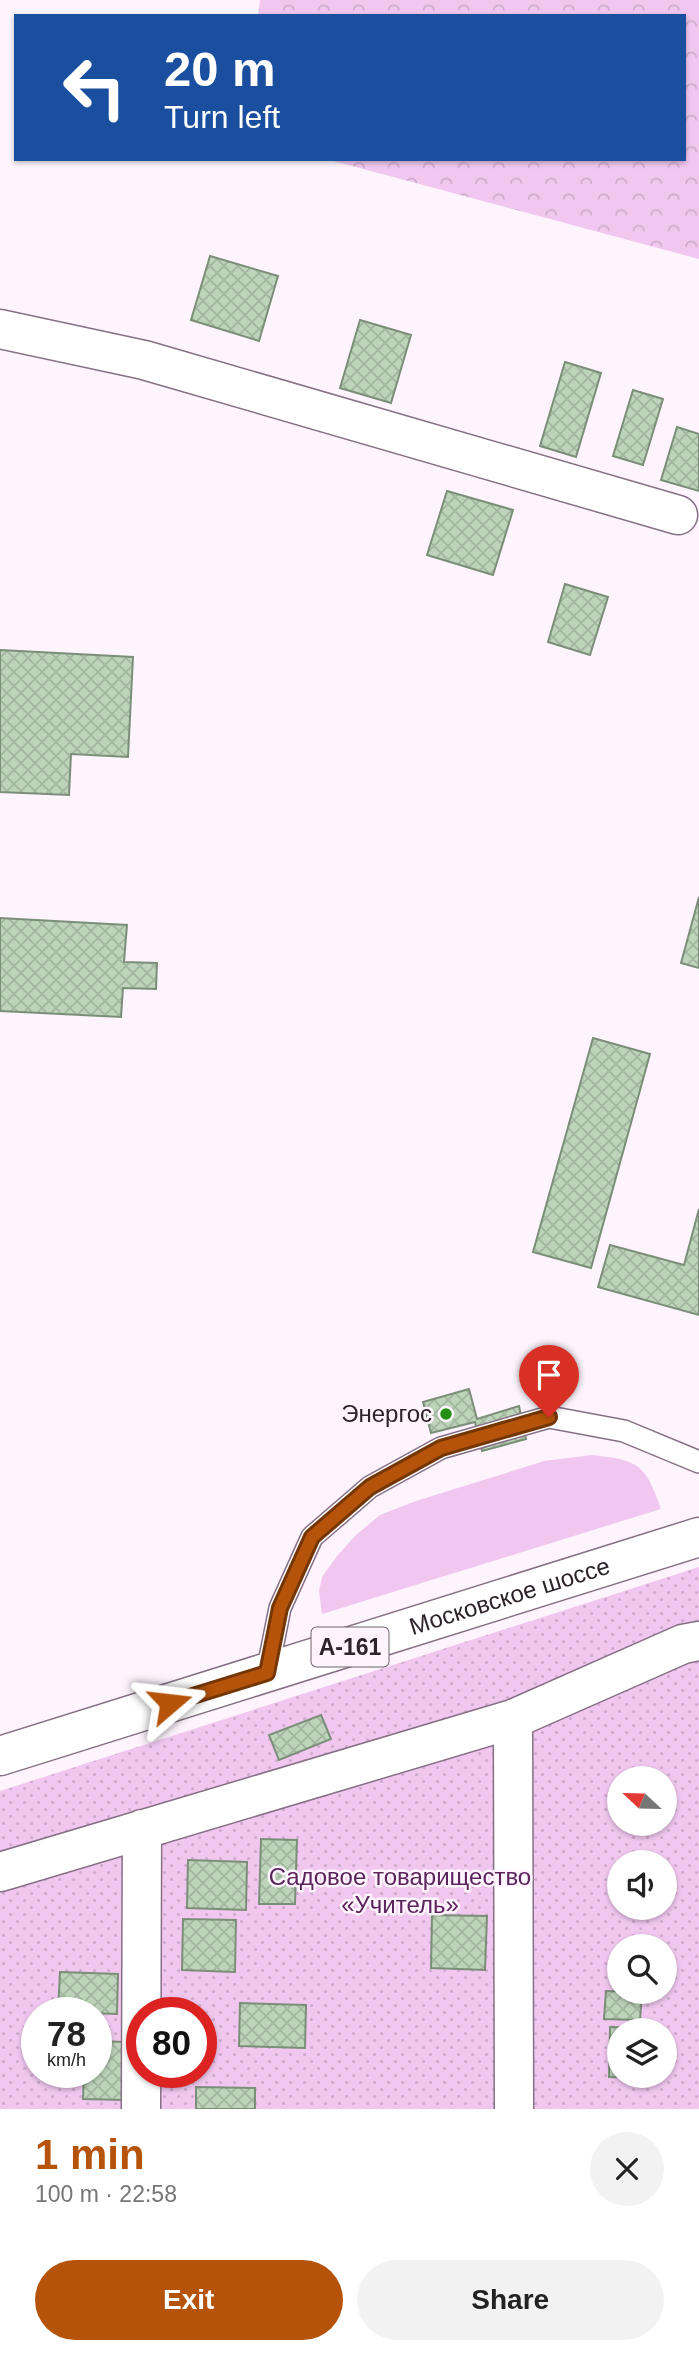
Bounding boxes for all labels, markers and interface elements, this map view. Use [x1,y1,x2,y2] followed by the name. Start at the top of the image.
[49,42,140,133] icon: left
[164,42,276,96] text: 20 m
[164,99,280,135] text: Turn left
[519,1345,579,1417] pin
[530,1356,568,1394] icon: arrive
[341,1400,432,1427] place label: Энергос
[438,1406,454,1422] marker: Энергос
[406,1552,613,1640] street label: Московское шоссе
[312,1628,388,1666] road number: А-161
[133,1666,207,1740] position arrow
[607,1766,677,1836] north arrow
[607,1766,677,2088] map controls
[607,1850,677,1920] button: sound
[269,1863,531,1918] park label: Садовое товарищество «Учитель»
[607,1934,677,2004] button: search
[126,1997,217,2088] speed limit sign: 80
[47,2014,86,2053] text: 78
[607,2018,677,2088] button: layers
[47,2050,86,2070] text: km/h
[35,2131,145,2178] text: 1 min
[590,2132,664,2206] button: close
[35,2181,177,2207] text: 100 m · 22:58
[35,2260,343,2340] button: Exit
[357,2260,664,2340] button: Share

